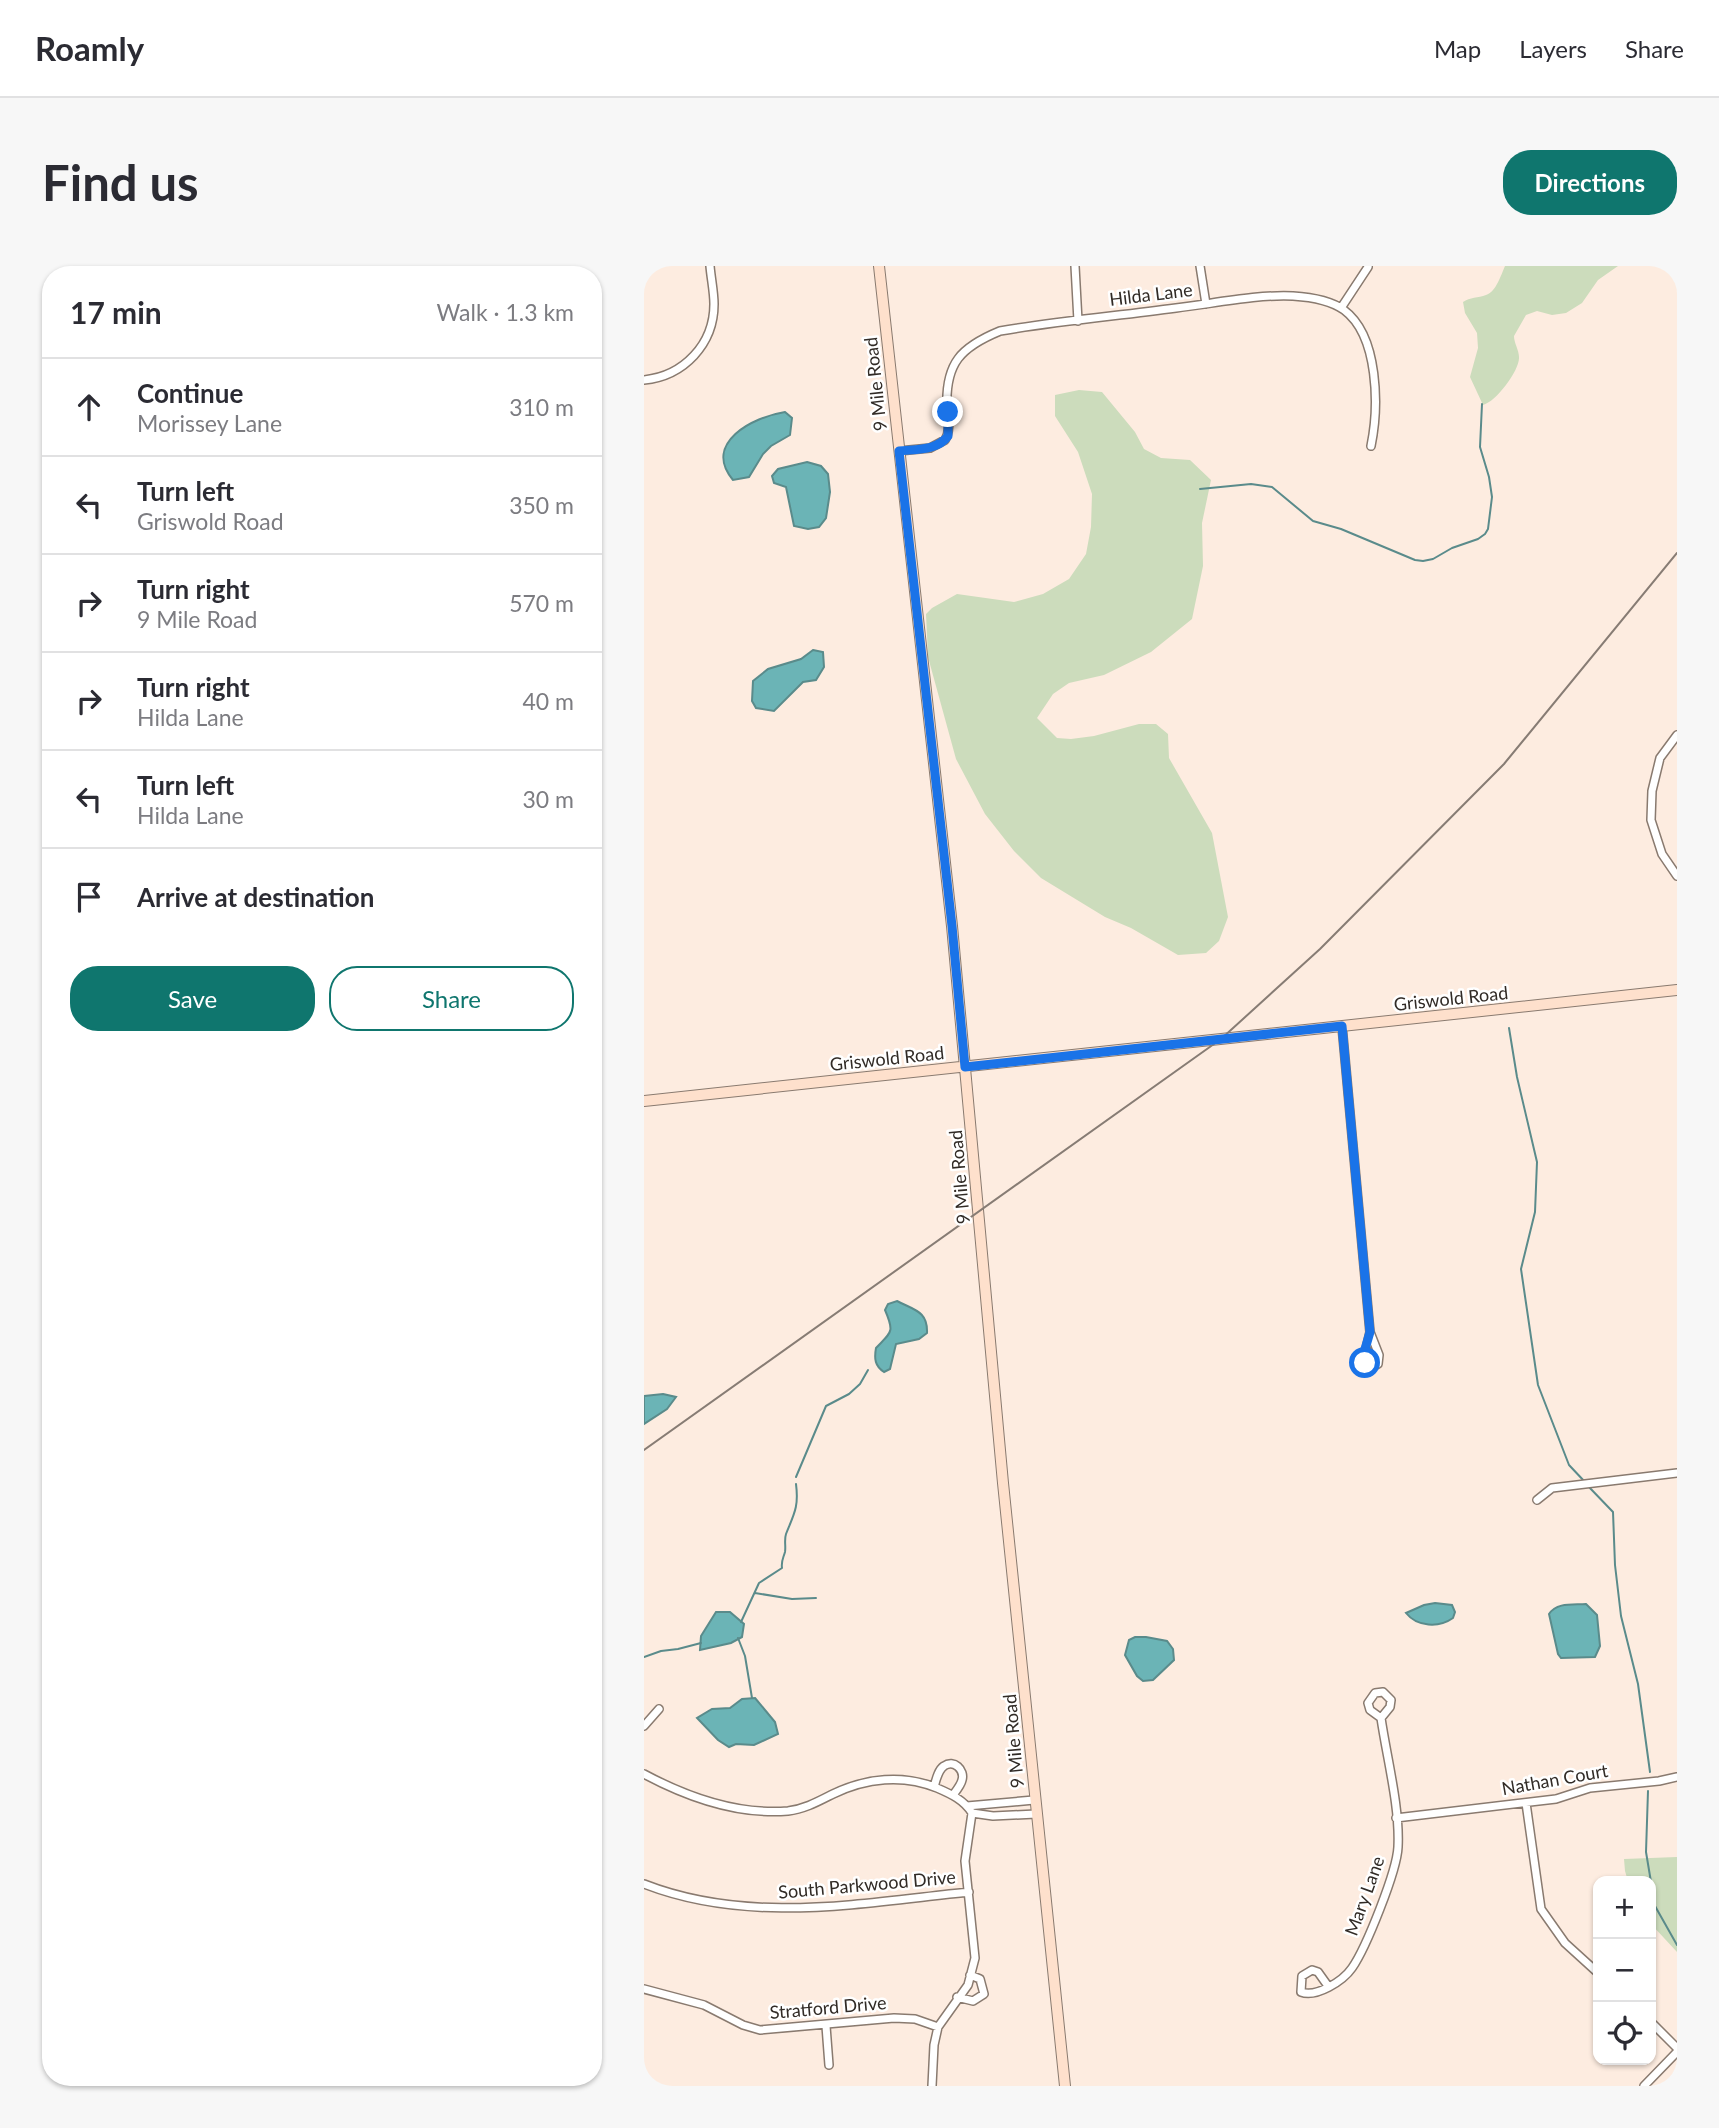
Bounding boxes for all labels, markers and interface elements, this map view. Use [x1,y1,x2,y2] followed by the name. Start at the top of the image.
[35,28,144,68] text: Roamly
[1434,34,1481,63] text: Map
[1519,34,1587,63] text: Layers
[1625,34,1684,63] text: Share
[1503,150,1677,215] button: Directions
[42,153,199,211] text: Find us
[1108,278,1194,310] street label: Hilda Lane
[70,294,162,330] text: 17 min
[437,298,574,326] text: Walk · 1.3 km
[859,336,891,432] street label: 9 Mile Road
[137,377,243,409] text: Continue
[70,388,108,426] icon: ahead
[509,393,574,421] text: 310 m
[932,396,963,427] route end
[137,409,282,437] text: Morissey Lane
[137,475,234,507] text: Turn left
[70,486,108,524] icon: left
[509,491,574,519] text: 350 m
[137,507,284,535] text: Griswold Road
[137,573,250,605] text: Turn right
[70,584,108,622] icon: right
[509,589,574,617] text: 570 m
[137,605,257,633] text: 9 Mile Road
[137,671,250,703] text: Turn right
[70,682,108,720] icon: right
[523,687,574,715] text: 40 m
[137,703,244,731] text: Hilda Lane
[137,769,234,801] text: Turn left
[70,780,108,818] icon: left
[523,785,574,813] text: 30 m
[137,801,244,829] text: Hilda Lane
[70,878,108,916] icon: arrive
[137,881,374,913] text: Arrive at destination
[70,966,315,1031] button: Save
[329,966,574,1031] button: Share
[1393,981,1509,1015] street label: Griswold Road
[829,1041,945,1075] street label: Griswold Road
[944,1129,974,1225] street label: 9 Mile Road
[1349,1347,1380,1378] route start
[998,1693,1028,1789] street label: 9 Mile Road
[1500,1759,1610,1799] street label: Nathan Court
[1340,1853,1389,1938] street label: Mary Lane
[777,1865,957,1903] street label: South Parkwood Drive
[1593,1876,1656,2065] map controls
[1593,1876,1656,1939] button: +
[1593,1939,1656,2002] button: −
[769,1991,887,2023] street label: Stratford Drive
[1593,2002,1656,2065] button: locate

